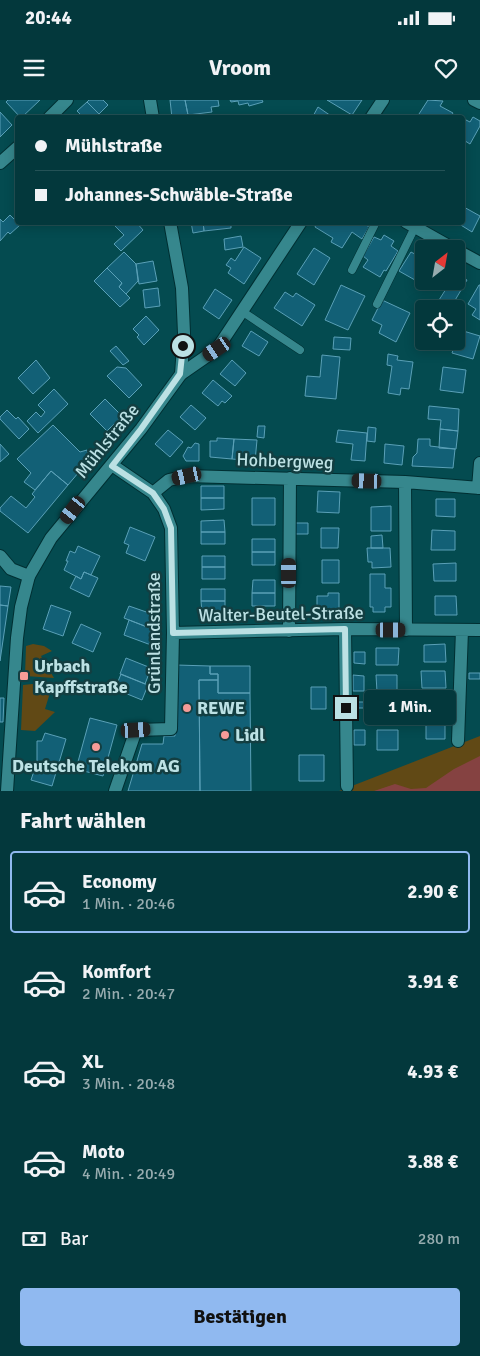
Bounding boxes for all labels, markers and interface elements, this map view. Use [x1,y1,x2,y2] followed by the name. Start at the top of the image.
[25,6,72,30] text: 20:44
[20,54,48,82] icon: menu
[209,54,271,81] text: Vroom
[432,54,460,82] icon: heart
[65,134,162,158] text: Mühlstraße
[65,183,293,207] text: Johannes-Schwäble-Straße
[415,240,465,290] north arrow
[415,240,465,350] map controls
[415,300,465,350] button: locate
[200,334,233,364] car
[172,335,194,357] route start
[70,399,144,483] street label: Mühlstraße
[236,448,334,474] street label: Hohbergweg
[170,465,203,487] car
[351,473,382,489] car
[57,494,88,526] car
[281,558,296,588] car
[143,572,165,694] street label: Grünlandstraße
[198,602,364,626] street label: Walter-Beutel-Straße
[376,623,406,638] car
[34,655,128,698] place label: Urbach Kapffstraße
[18,670,30,682] marker: Urbach Kapffstraße
[364,690,456,726] callout: 1 Min.
[197,697,245,719] place label: REWE
[335,697,357,719] route end
[388,697,432,717] text: 1 Min.
[181,702,193,714] marker: REWE
[120,722,151,738] car
[235,724,265,746] place label: Lidl
[219,729,231,741] marker: Lidl
[90,741,102,753] marker: Deutsche Telekom AG
[12,755,180,777] place label: Deutsche Telekom AG
[20,807,146,834] text: Fahrt wählen
[22,870,67,915] icon: car
[82,870,156,894] text: Economy
[407,880,458,904] text: 2.90 €
[82,894,175,914] text: 1 Min. · 20:46
[22,960,67,1005] icon: car
[82,960,151,984] text: Komfort
[407,970,458,994] text: 3.91 €
[82,984,175,1004] text: 2 Min. · 20:47
[22,1050,67,1095] icon: car
[82,1050,104,1074] text: XL
[407,1060,458,1084] text: 4.93 €
[82,1074,175,1094] text: 3 Min. · 20:48
[22,1140,67,1185] icon: car
[82,1140,125,1164] text: Moto
[407,1150,458,1174] text: 3.88 €
[82,1164,175,1184] text: 4 Min. · 20:49
[20,1225,48,1253] icon: cash
[60,1227,88,1251] text: Bar
[418,1229,460,1249] text: 280 m
[20,1288,460,1346] button: Bestätigen

